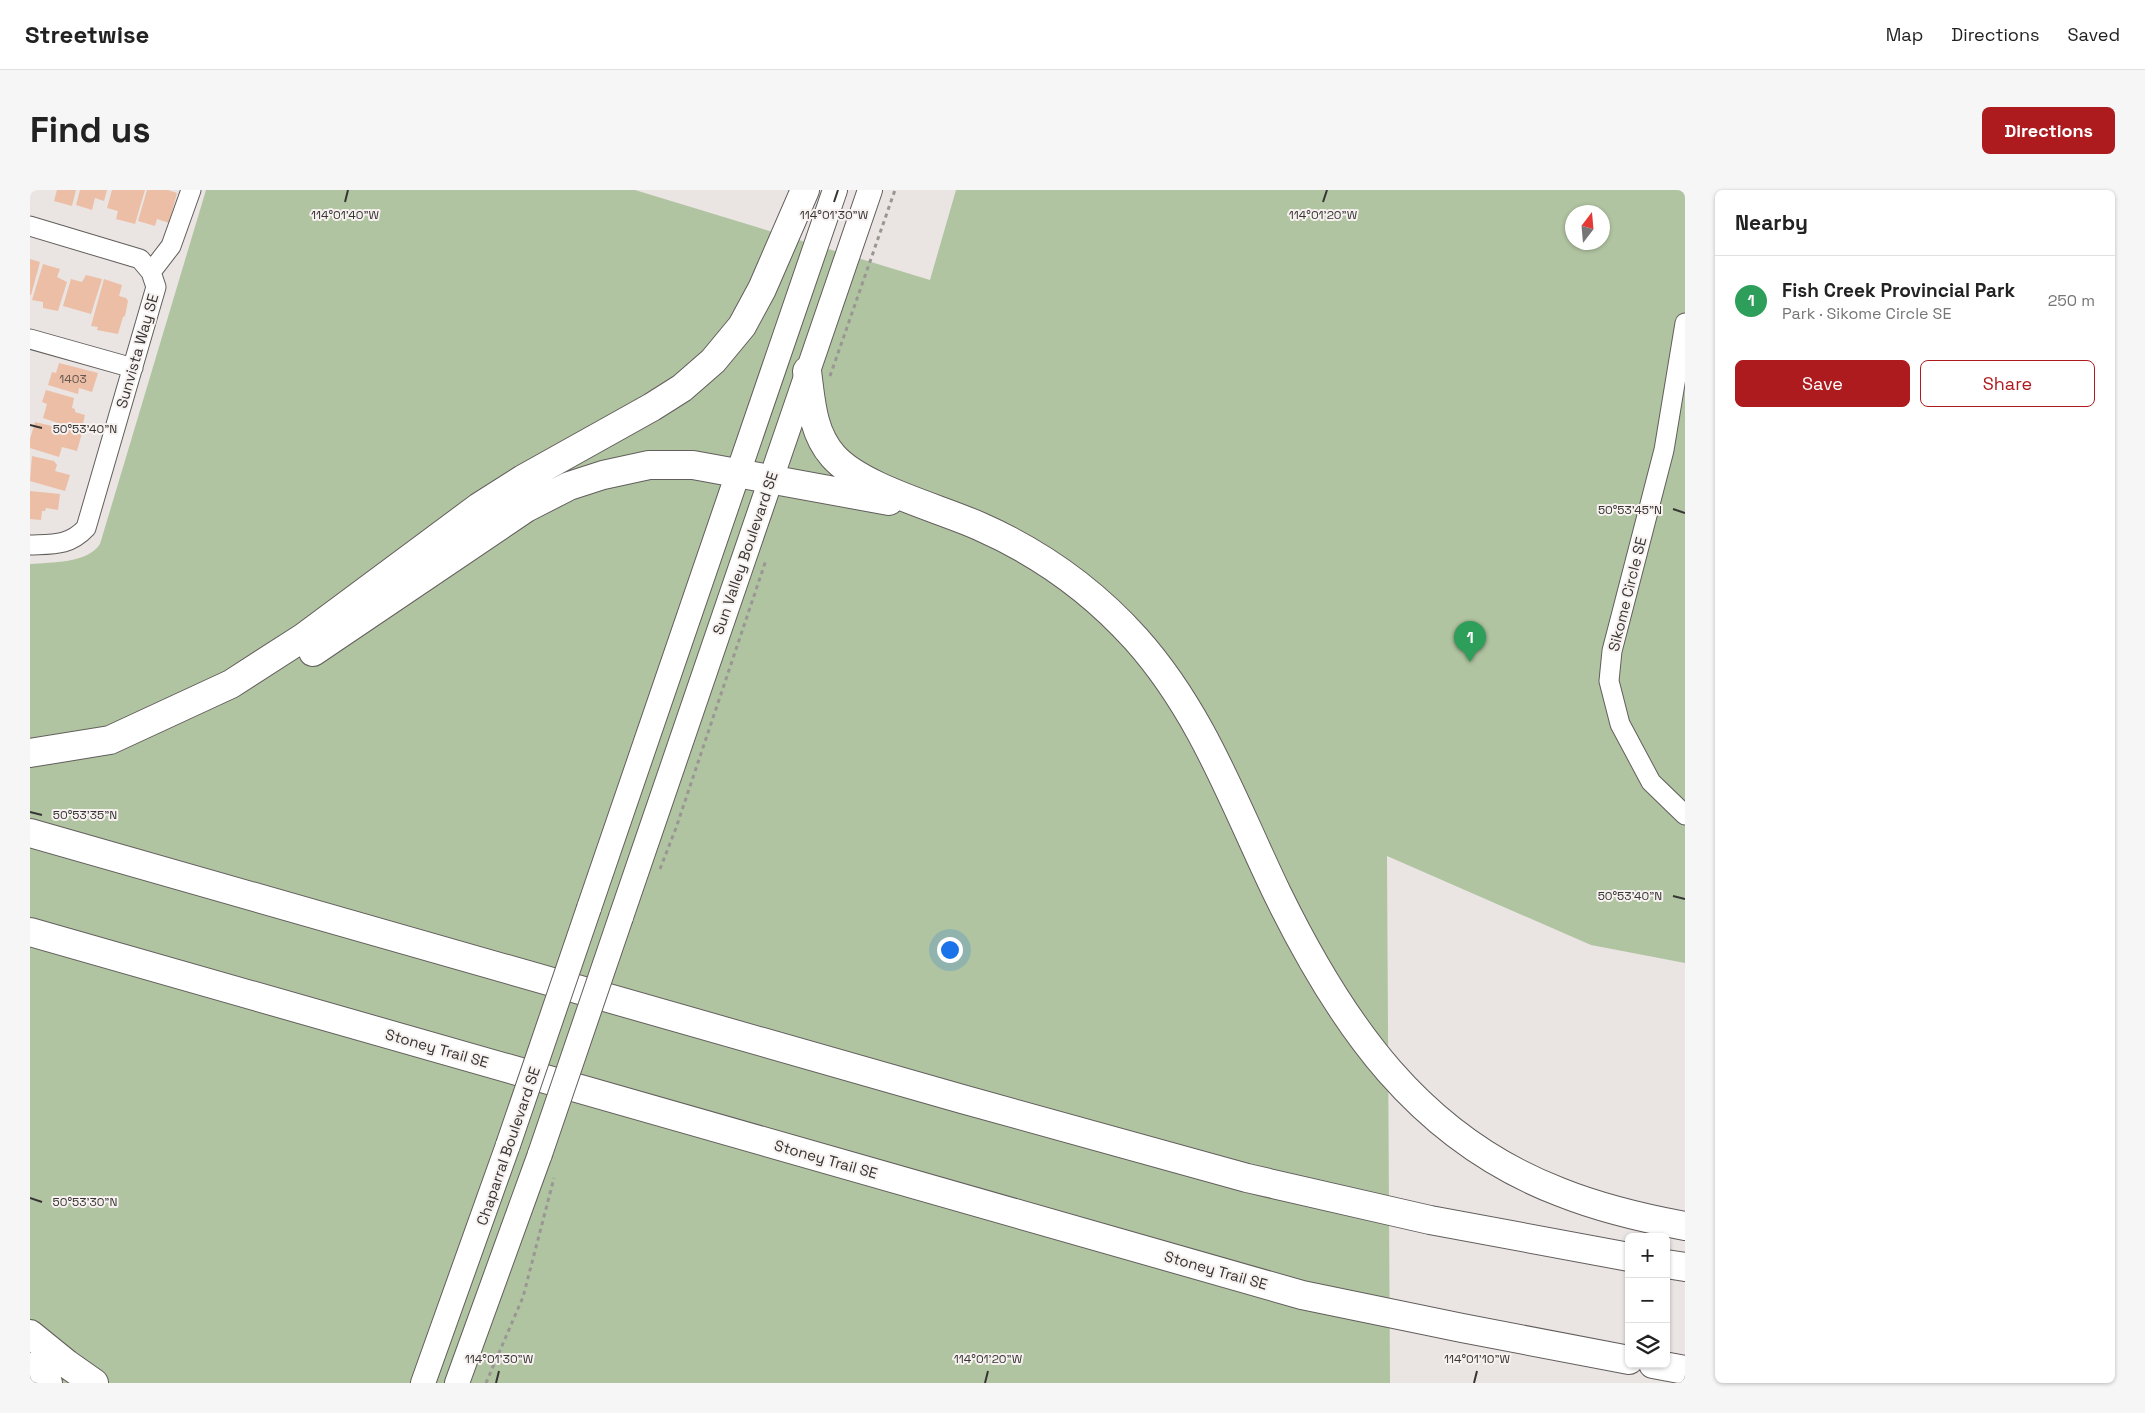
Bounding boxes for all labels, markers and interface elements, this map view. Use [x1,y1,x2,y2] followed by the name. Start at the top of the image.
[25,19,149,50] text: Streetwise
[1886,23,1923,46] text: Map
[1951,23,2040,46] text: Directions
[2068,23,2120,46] text: Saved
[1982,107,2115,154] button: Directions
[30,108,151,152] text: Find us
[1565,205,1610,250] north arrow
[311,207,380,223] text: 114°01'40"W
[800,207,869,223] text: 114°01'30"W
[1289,207,1358,223] text: 114°01'20"W
[1735,209,1808,236] text: Nearby
[1782,278,2015,303] text: Fish Creek Provincial Park
[1747,290,1755,311] text: 1
[2048,290,2095,311] text: 250 m
[112,292,162,410] street label: Sunvista Way SE
[1782,303,1951,324] text: Park · Sikome Circle SE
[1735,360,1910,407] button: Save
[1920,360,2095,407] button: Share
[59,371,87,387] house number: 1403
[53,421,117,437] text: 50°53'40"N
[708,469,782,637] street label: Sun Valley Boulevard SE
[1598,502,1662,518] text: 50°53'45"N
[1604,535,1650,653] street label: Sikome Circle SE
[1454,621,1486,662] pin: 1
[53,807,117,823] text: 50°53'35"N
[1598,888,1662,904] text: 50°53'40"N
[937,937,963,963] your location
[383,1024,491,1072] street label: Stoney Trail SE
[472,1064,544,1228] street label: Chaparral Boulevard SE
[772,1135,880,1183] street label: Stoney Trail SE
[53,1194,117,1210] text: 50°53'30"N
[1625,1233,1670,1368] map controls
[1625,1233,1670,1278] button: +
[1162,1246,1270,1294] street label: Stoney Trail SE
[1625,1278,1670,1323] button: −
[1625,1323,1670,1368] button: layers
[465,1351,534,1367] text: 114°01'30"W
[954,1351,1023,1367] text: 114°01'20"W
[1444,1351,1511,1367] text: 114°01'10"W

